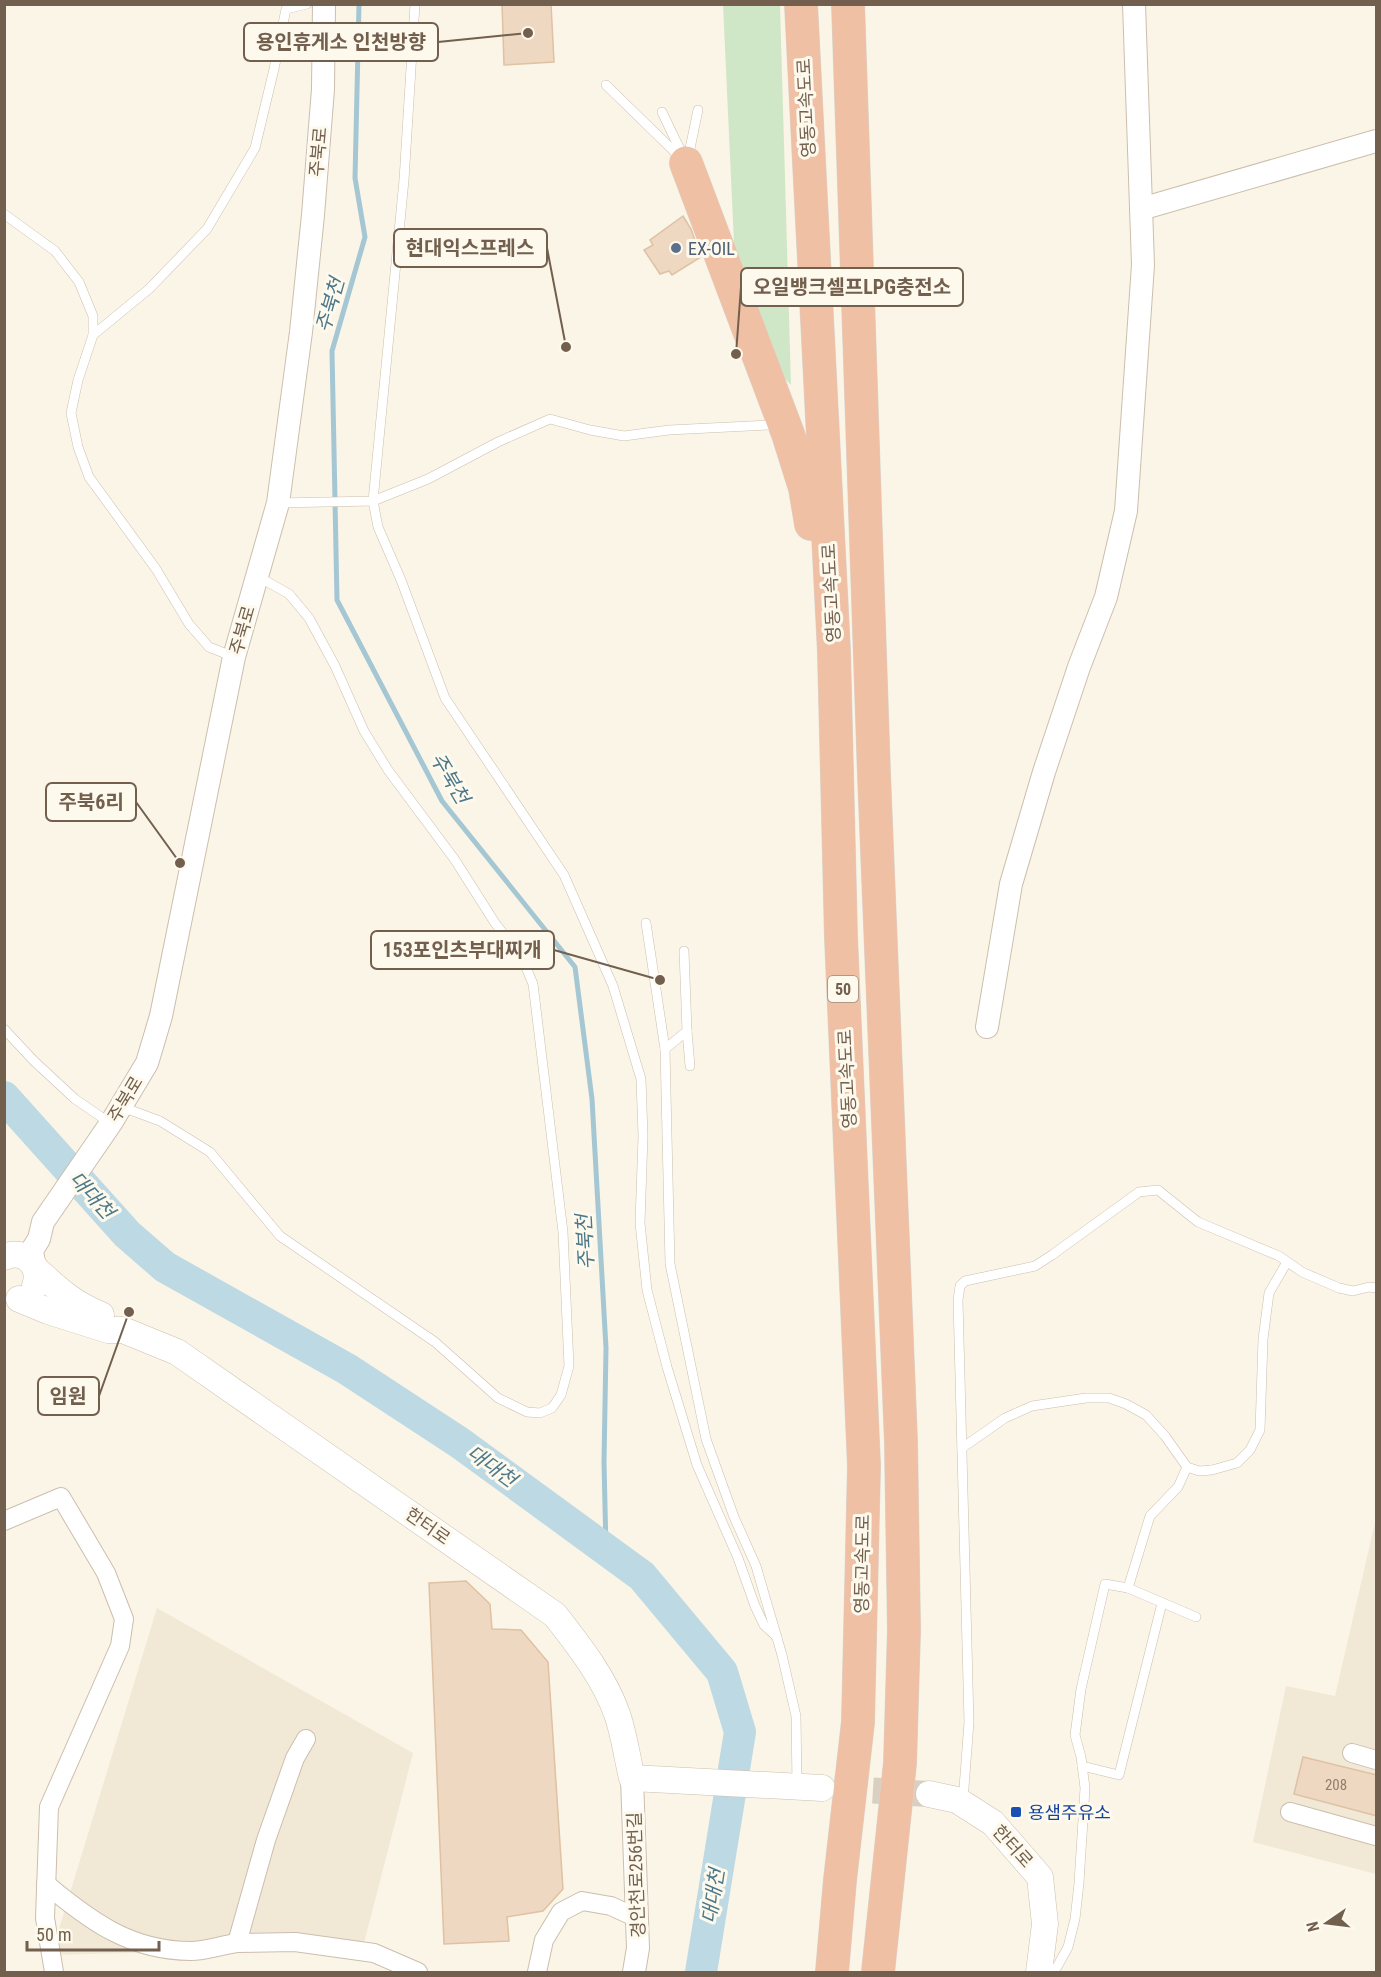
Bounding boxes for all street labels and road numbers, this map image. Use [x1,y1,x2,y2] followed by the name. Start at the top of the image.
[793,58,819,158] street label: 영동고속도로
[305,126,331,178] street label: 주북로
[818,543,844,643] street label: 영동고속도로
[225,603,259,657] street label: 주북로
[828,976,858,1002] road number: 50
[834,1029,860,1129] street label: 영동고속도로
[103,1072,147,1126] street label: 주북로
[402,1503,454,1549] street label: 한터로
[851,1514,873,1614] street label: 영동고속도로
[623,1812,649,1938] street label: 경안천로256번길
[989,1821,1037,1871] street label: 한터로

